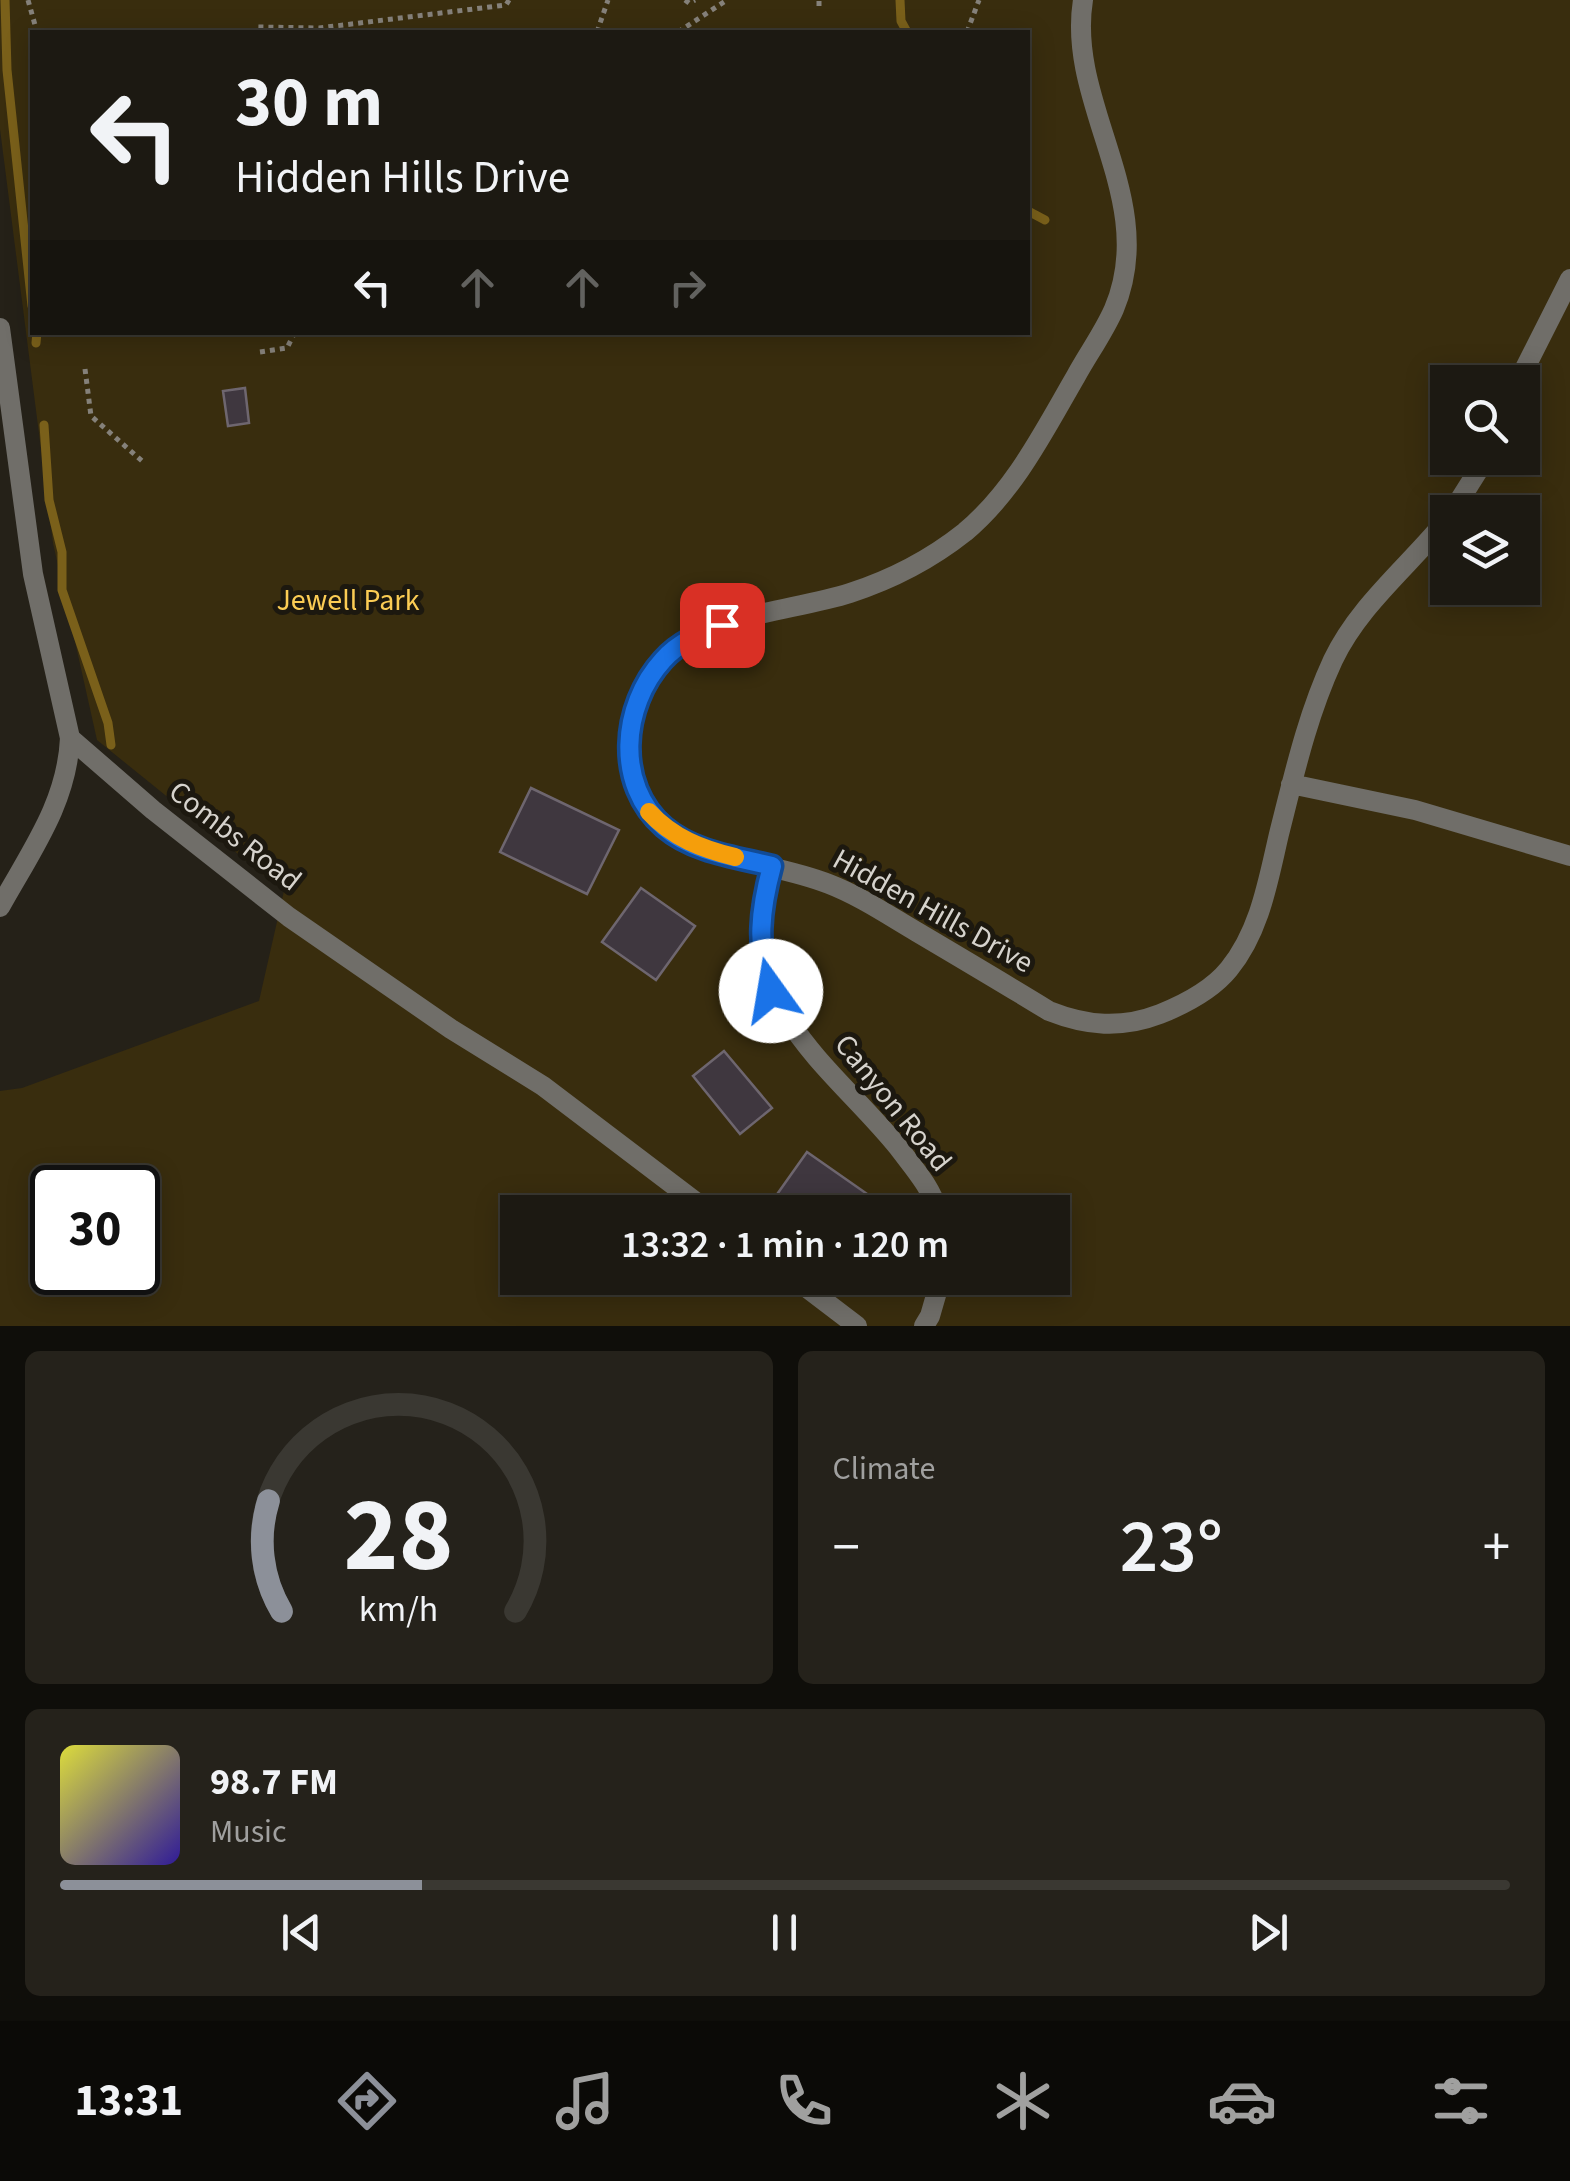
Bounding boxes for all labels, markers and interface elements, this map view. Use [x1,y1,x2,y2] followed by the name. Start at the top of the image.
[235,53,383,153] text: 30 m
[70,70,200,200] icon: left
[235,146,570,210] text: Hidden Hills Drive
[345,260,400,315] icon: left
[450,260,505,315] icon: ahead
[555,260,610,315] icon: ahead
[660,260,715,315] icon: right
[1430,365,1540,605] map controls
[1430,365,1540,475] button: search
[1430,495,1540,605] button: layers
[276,579,420,622] park label: Jewell Park
[680,583,765,668] pin
[695,598,750,653] icon: arrive
[160,770,310,902] street label: Combs Road
[825,838,1041,984] street label: Hidden Hills Drive
[719,939,823,1043] position arrow
[824,1025,962,1181] street label: Canyon Road
[30,1165,160,1295] speed limit sign: 30
[621,1218,949,1272] text: 13:32 · 1 min · 120 m
[833,1446,935,1492] text: Climate
[344,1463,454,1611] text: 28
[1120,1494,1223,1601] text: 23°
[833,1509,860,1587] text: −
[1483,1509,1510,1587] text: +
[359,1584,438,1635] text: km/h
[210,1755,338,1809] text: 98.7 FM
[210,1809,287,1855] text: Music
[274,1905,329,1960] icon: previous
[757,1905,812,1960] icon: pause
[1241,1905,1296,1960] icon: next
[332,2066,402,2136] icon: directions
[550,2066,620,2136] icon: music
[769,2066,839,2136] icon: phone
[988,2066,1058,2136] icon: climate
[1207,2066,1277,2136] icon: car
[1426,2066,1496,2136] icon: filters
[74,2069,183,2133] text: 13:31

